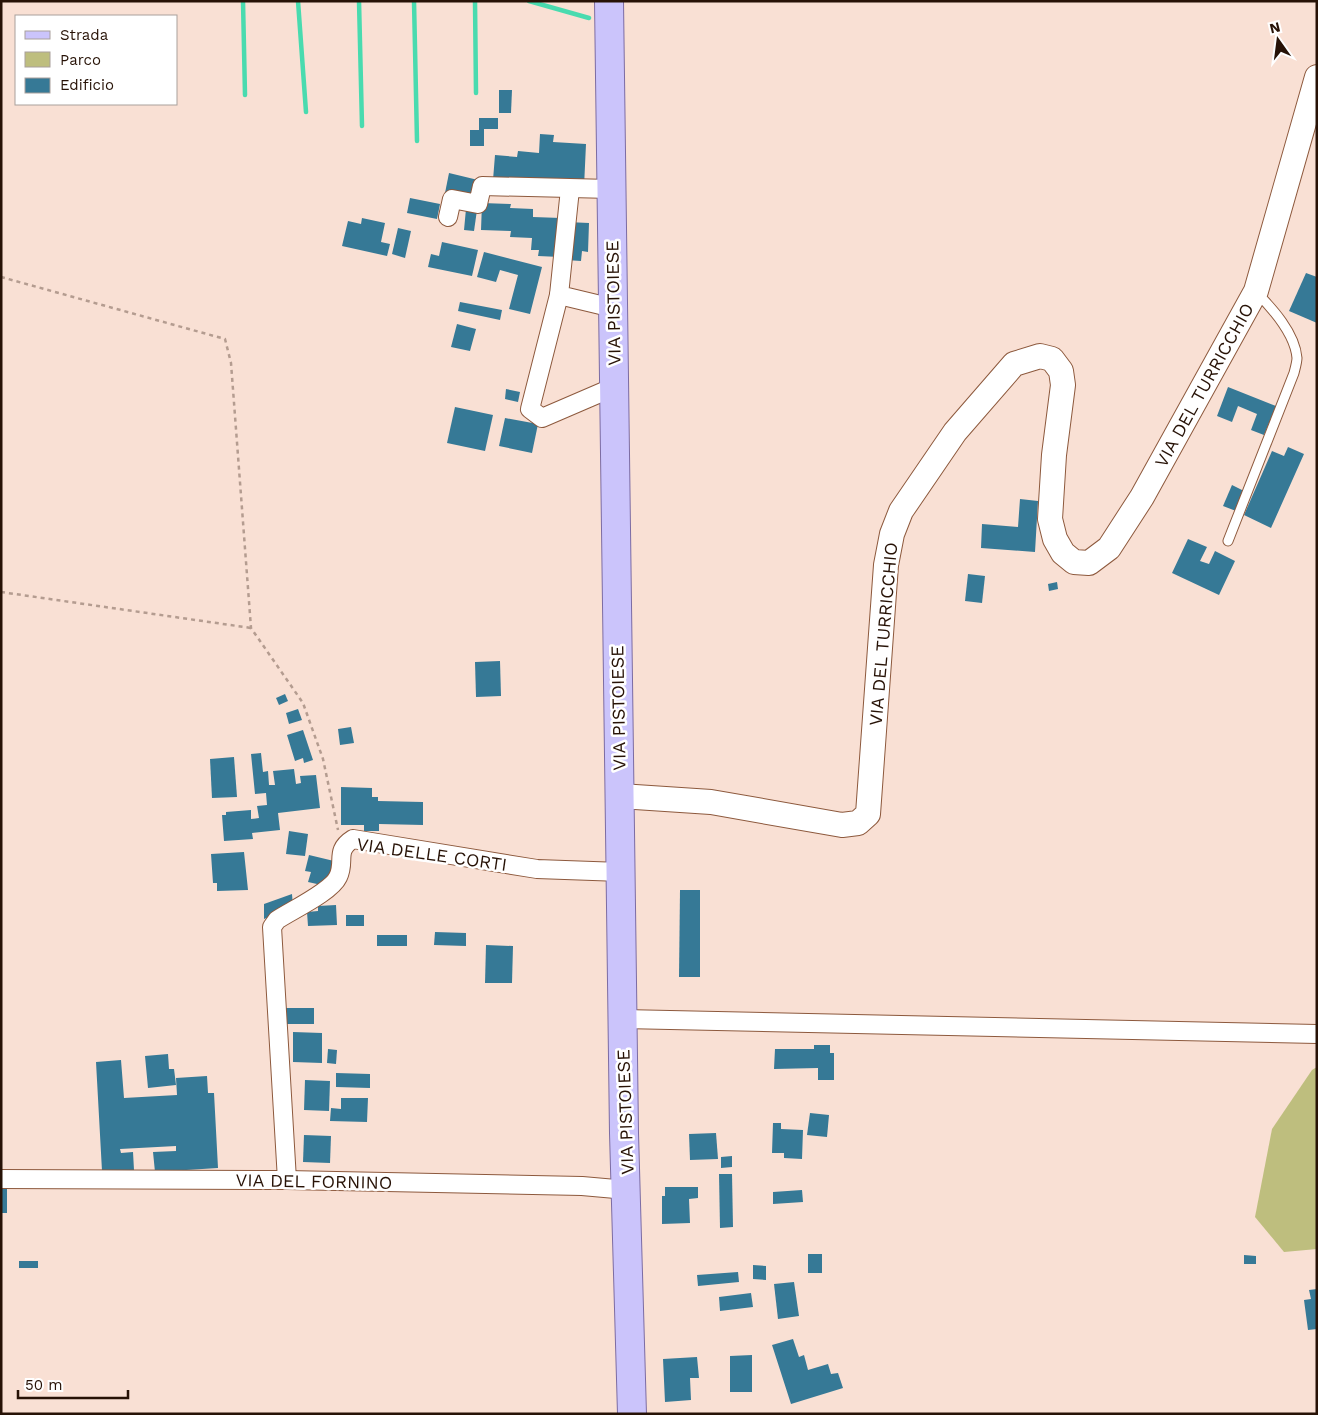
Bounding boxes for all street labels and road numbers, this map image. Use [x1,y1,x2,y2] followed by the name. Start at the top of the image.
[601,240,625,366] street label: VIA PISTOIESE
[1150,299,1258,471] street label: VIA DEL TURRICCHIO
[865,541,901,727] street label: VIA DEL TURRICCHIO
[606,645,630,771] street label: VIA PISTOIESE
[356,833,508,875] street label: VIA DELLE CORTI
[612,1049,638,1175] street label: VIA PISTOIESE
[236,1169,392,1193] street label: VIA DEL FORNINO

